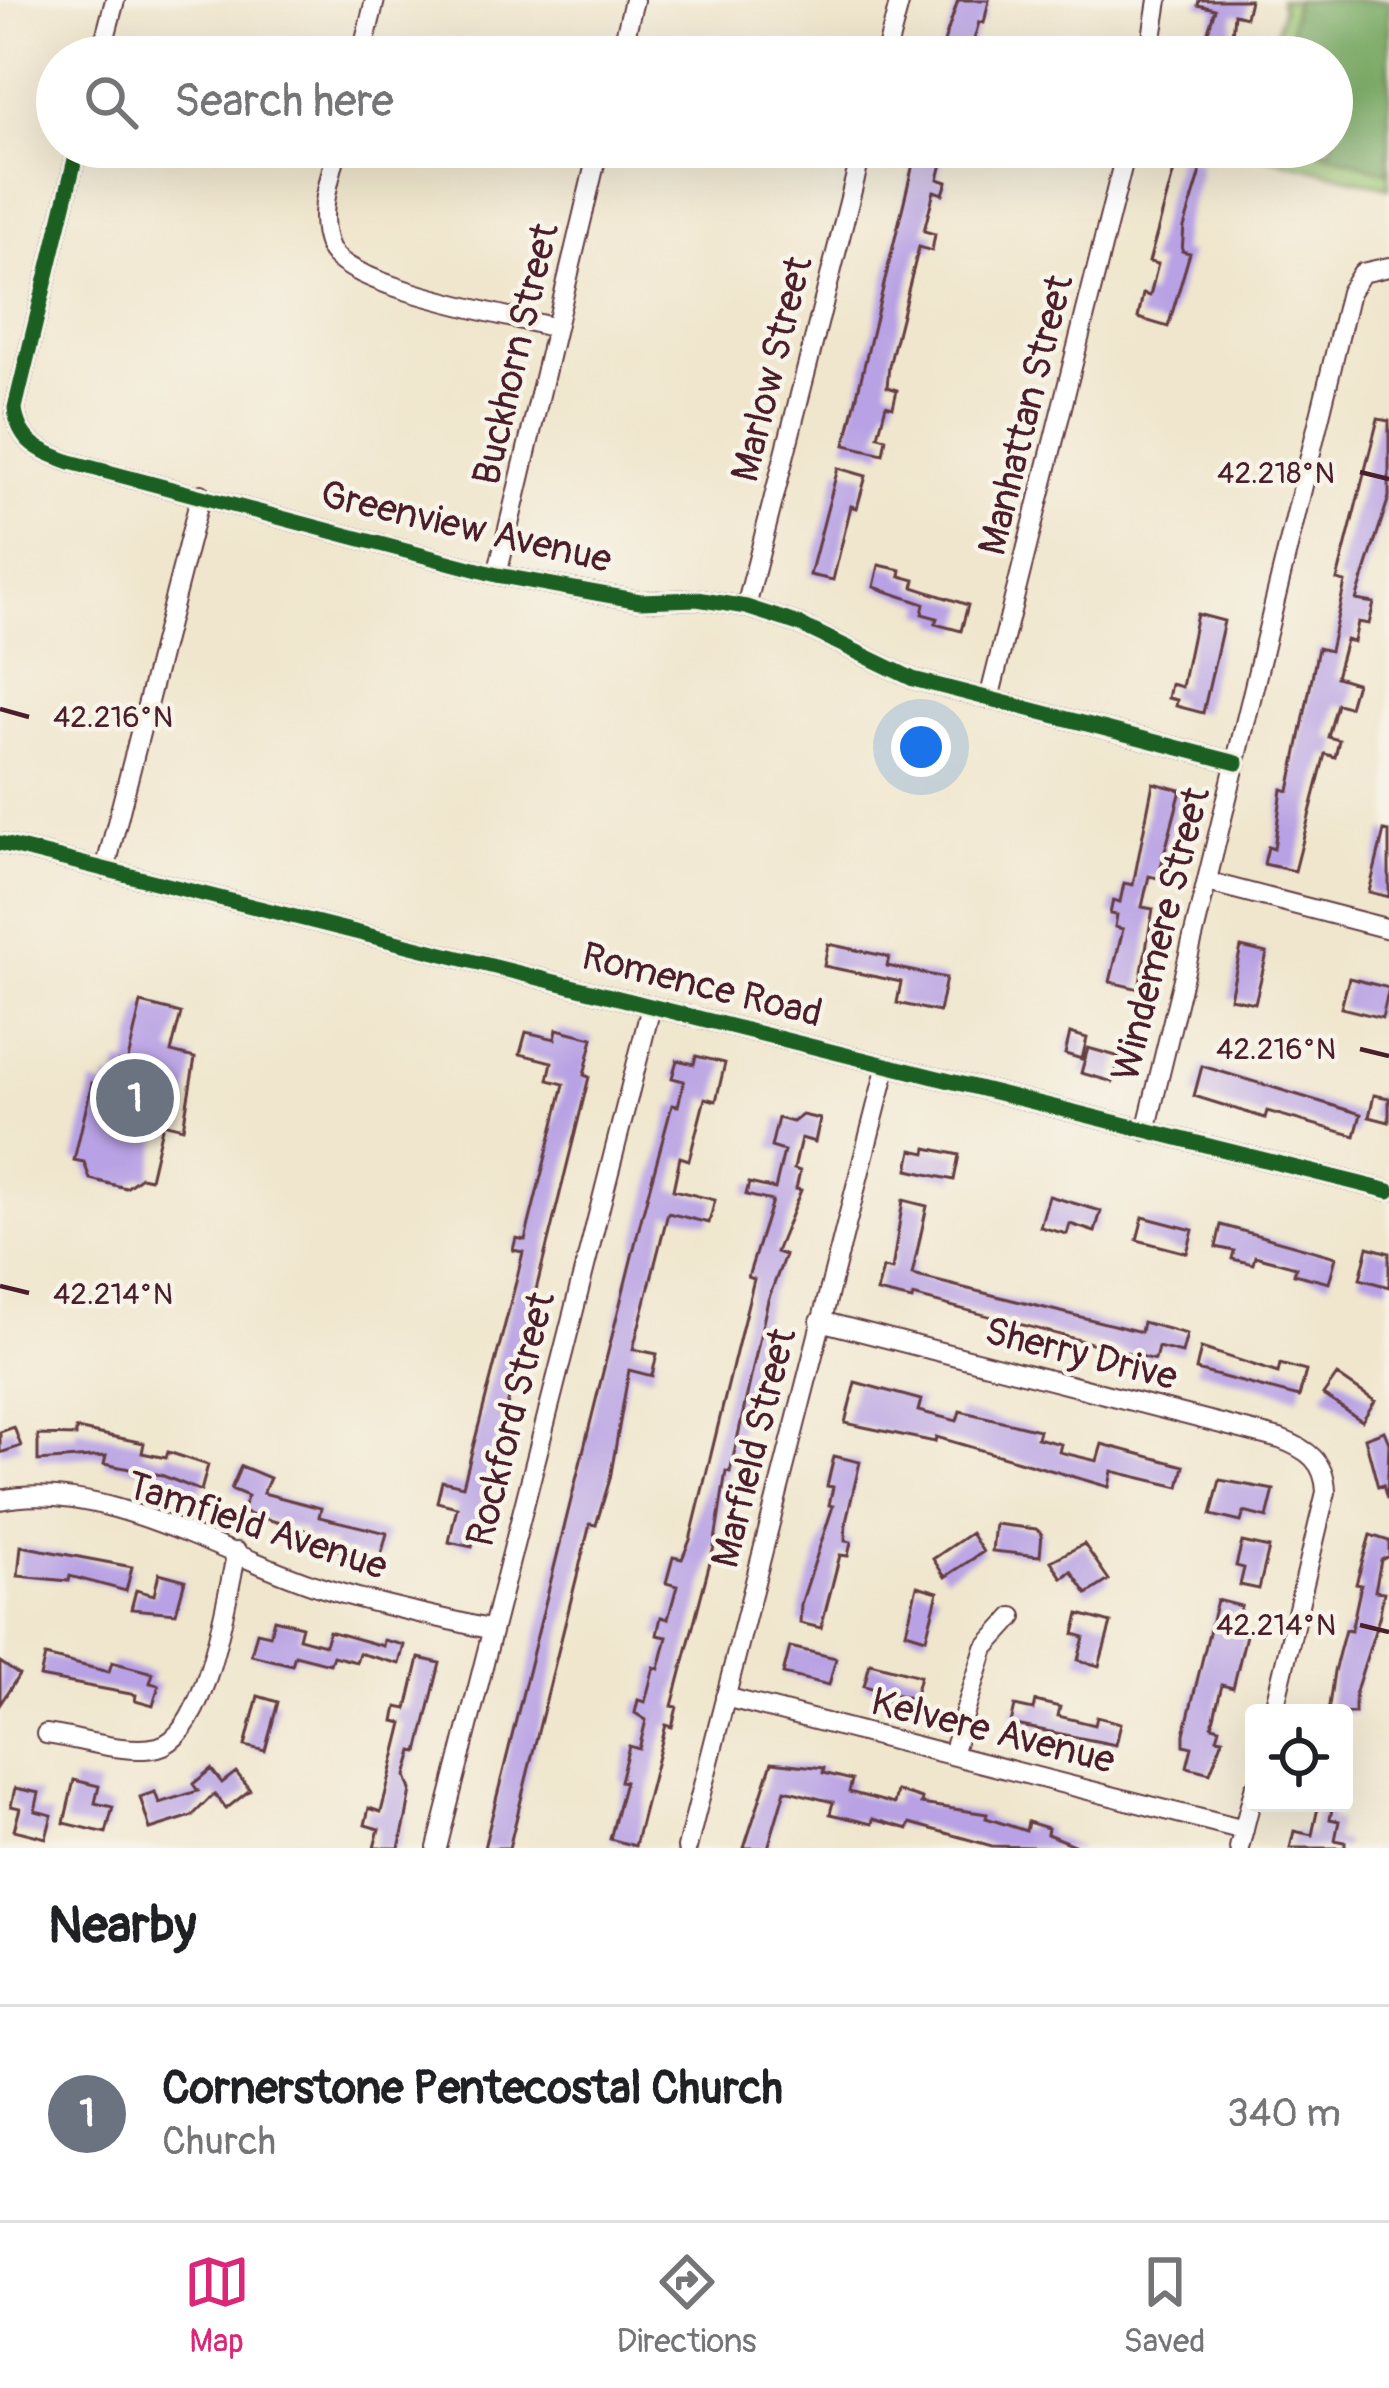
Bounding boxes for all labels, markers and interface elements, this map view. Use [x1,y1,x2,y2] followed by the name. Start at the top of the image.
[36,36,1353,168] search box
[78,69,144,135] icon: search
[174,74,394,130] text: Search here
[462,218,570,490] street label: Buckhorn Street
[720,251,824,487] street label: Marlow Street
[968,270,1085,560] street label: Manhattan Street
[1217,455,1335,492] text: 42.218°N
[316,470,616,584] street label: Greenview Avenue
[53,699,173,736] text: 42.216°N
[891,717,951,777] your location
[1101,782,1221,1086] street label: Windemere Street
[577,931,827,1039] street label: Romence Road
[1216,1031,1336,1068] text: 42.216°N
[96,1053,174,1143] pin: 1
[53,1276,173,1313] text: 42.214°N
[456,1286,566,1551] street label: Rockford Street
[980,1306,1182,1402] street label: Sherry Drive
[701,1323,807,1573] street label: Marfield Street
[121,1461,393,1591] street label: Tamfield Avenue
[1216,1607,1336,1644] text: 42.214°N
[866,1677,1120,1785] street label: Kelvere Avenue
[1245,1704,1353,1812] map controls
[1245,1704,1353,1812] button: locate
[48,1894,196,1958] text: Nearby
[162,2061,783,2117] text: Cornerstone Pentecostal Church
[79,2089,95,2138] text: 1
[1227,2089,1341,2138] text: 340 m
[162,2117,276,2166] text: Church
[184,2249,250,2362] tab: Map
[617,2249,757,2362] tab: Directions
[1124,2249,1205,2362] tab: Saved

